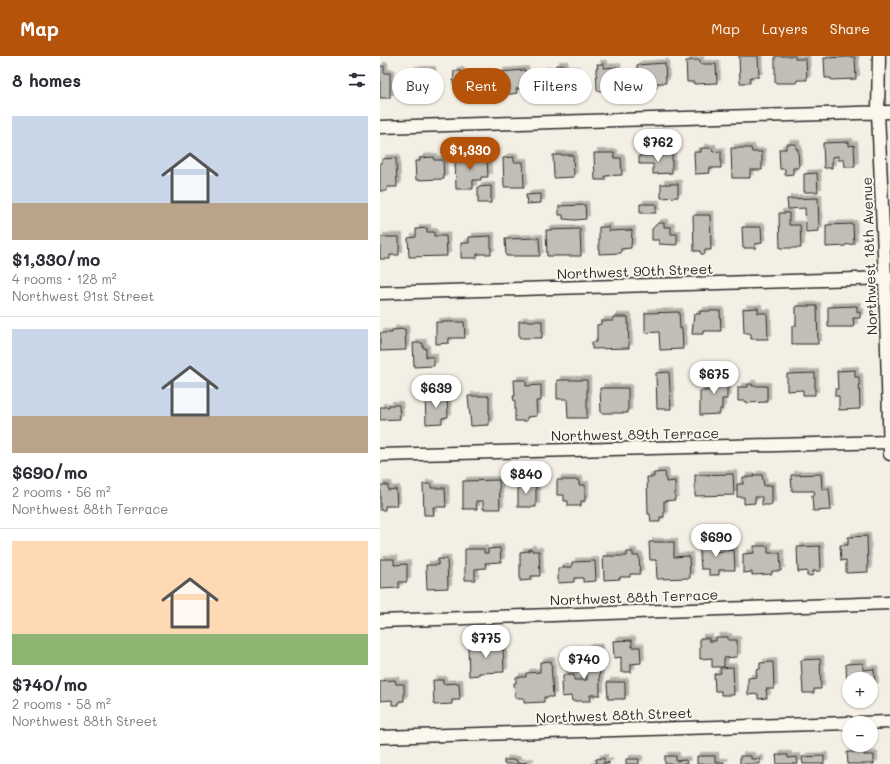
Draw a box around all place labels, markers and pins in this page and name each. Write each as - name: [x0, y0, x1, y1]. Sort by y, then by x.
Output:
- pin: $762: [634, 129, 682, 163]
- pin: $1,330: [437, 137, 503, 171]
- pin: $675: [690, 361, 738, 395]
- pin: $639: [412, 375, 460, 409]
- pin: $840: [502, 461, 550, 495]
- pin: $690: [692, 524, 740, 558]
- pin: $775: [462, 625, 510, 659]
- pin: $740: [560, 646, 608, 680]

